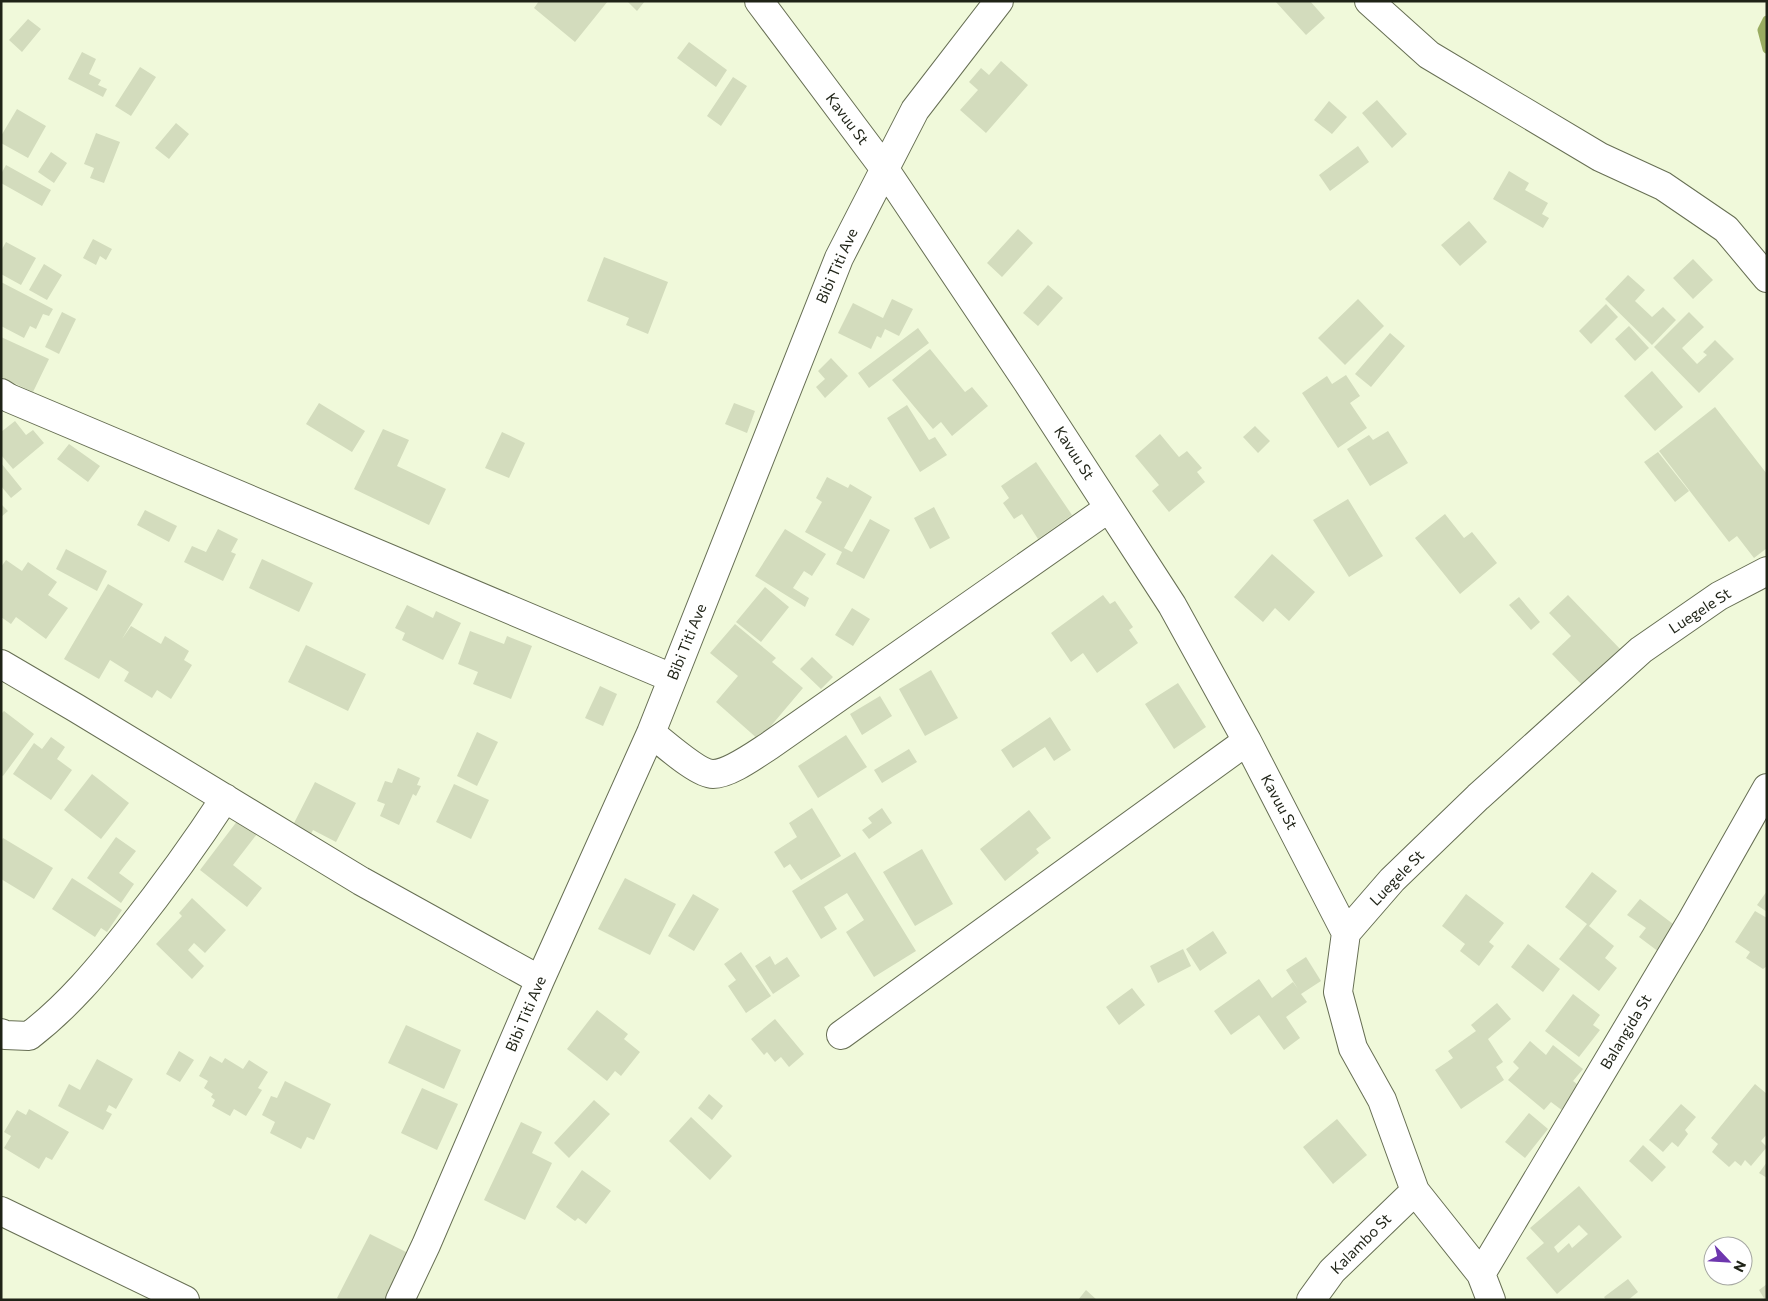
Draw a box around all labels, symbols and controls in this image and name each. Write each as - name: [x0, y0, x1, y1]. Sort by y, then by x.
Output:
- street label: Kavuu St: [823, 89, 873, 148]
- street label: Bibi Titi Ave: [811, 225, 861, 306]
- street label: Kavuu St: [1051, 422, 1099, 482]
- street label: Luegele St: [1665, 584, 1734, 637]
- street label: Bibi Titi Ave: [663, 601, 710, 682]
- street label: Kavuu St: [1258, 771, 1302, 832]
- street label: Luegele St: [1365, 846, 1427, 909]
- street label: Bibi Titi Ave: [501, 973, 549, 1054]
- street label: Balangida St: [1596, 991, 1654, 1072]
- street label: Kalambo St: [1326, 1209, 1394, 1277]
- north arrow: [1703, 1236, 1753, 1286]
- text: N: [1730, 1258, 1750, 1275]

